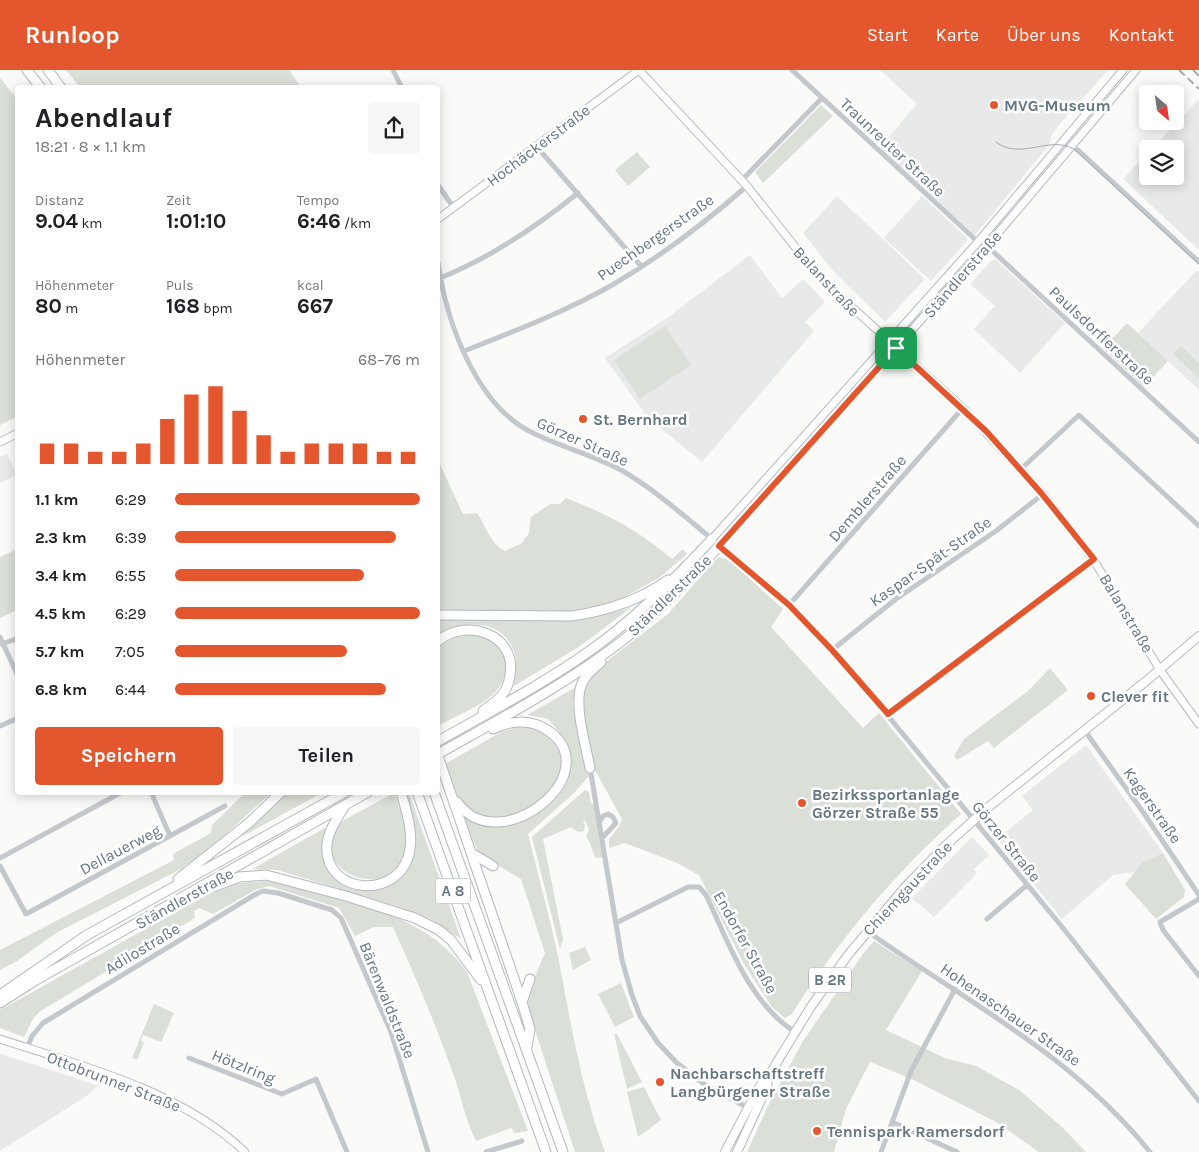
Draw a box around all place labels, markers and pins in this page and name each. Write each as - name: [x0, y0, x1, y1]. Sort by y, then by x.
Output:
- place label: MVG-Museum: [1004, 96, 1111, 115]
- marker: MVG-Museum: [988, 99, 1000, 111]
- pin: [875, 327, 917, 369]
- place label: St. Bernhard: [593, 410, 688, 429]
- marker: St. Bernhard: [577, 413, 589, 425]
- place label: Clever fit: [1101, 687, 1169, 706]
- marker: Clever fit: [1085, 690, 1097, 702]
- place label: Bezirkssportanlage Görzer Straße 55: [812, 785, 959, 822]
- marker: Bezirkssportanlage Görzer Straße 55: [796, 797, 808, 809]
- place label: Nachbarschaftstreff Langbürgener Straße: [670, 1064, 830, 1101]
- marker: Nachbarschaftstreff Langbürgener Straße: [654, 1076, 666, 1088]
- place label: Tennispark Ramersdorf: [827, 1122, 1004, 1141]
- marker: Tennispark Ramersdorf: [811, 1125, 823, 1137]

